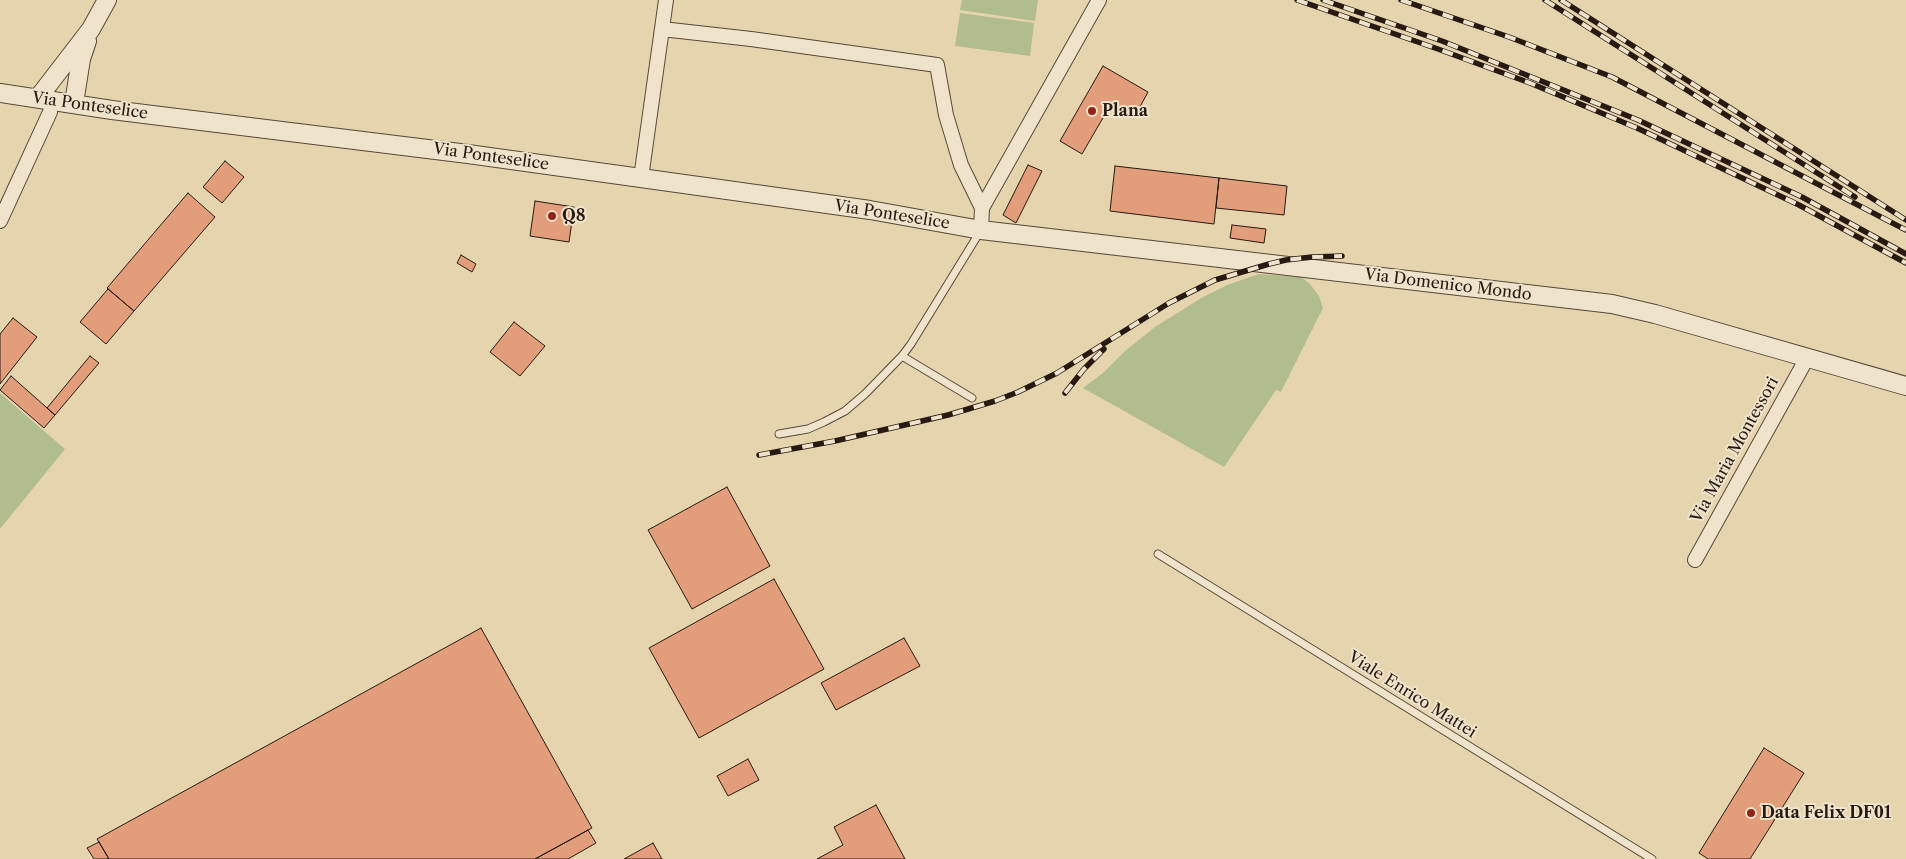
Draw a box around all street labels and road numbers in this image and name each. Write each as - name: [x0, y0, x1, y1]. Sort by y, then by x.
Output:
- street label: Via Ponteselice: [31, 88, 149, 124]
- street label: Via Ponteselice: [432, 139, 550, 175]
- street label: Via Ponteselice: [833, 196, 951, 234]
- street label: Via Domenico Mondo: [1363, 265, 1533, 305]
- street label: Via Maria Montessori: [1687, 374, 1783, 526]
- street label: Viale Enrico Mattei: [1344, 648, 1480, 742]

